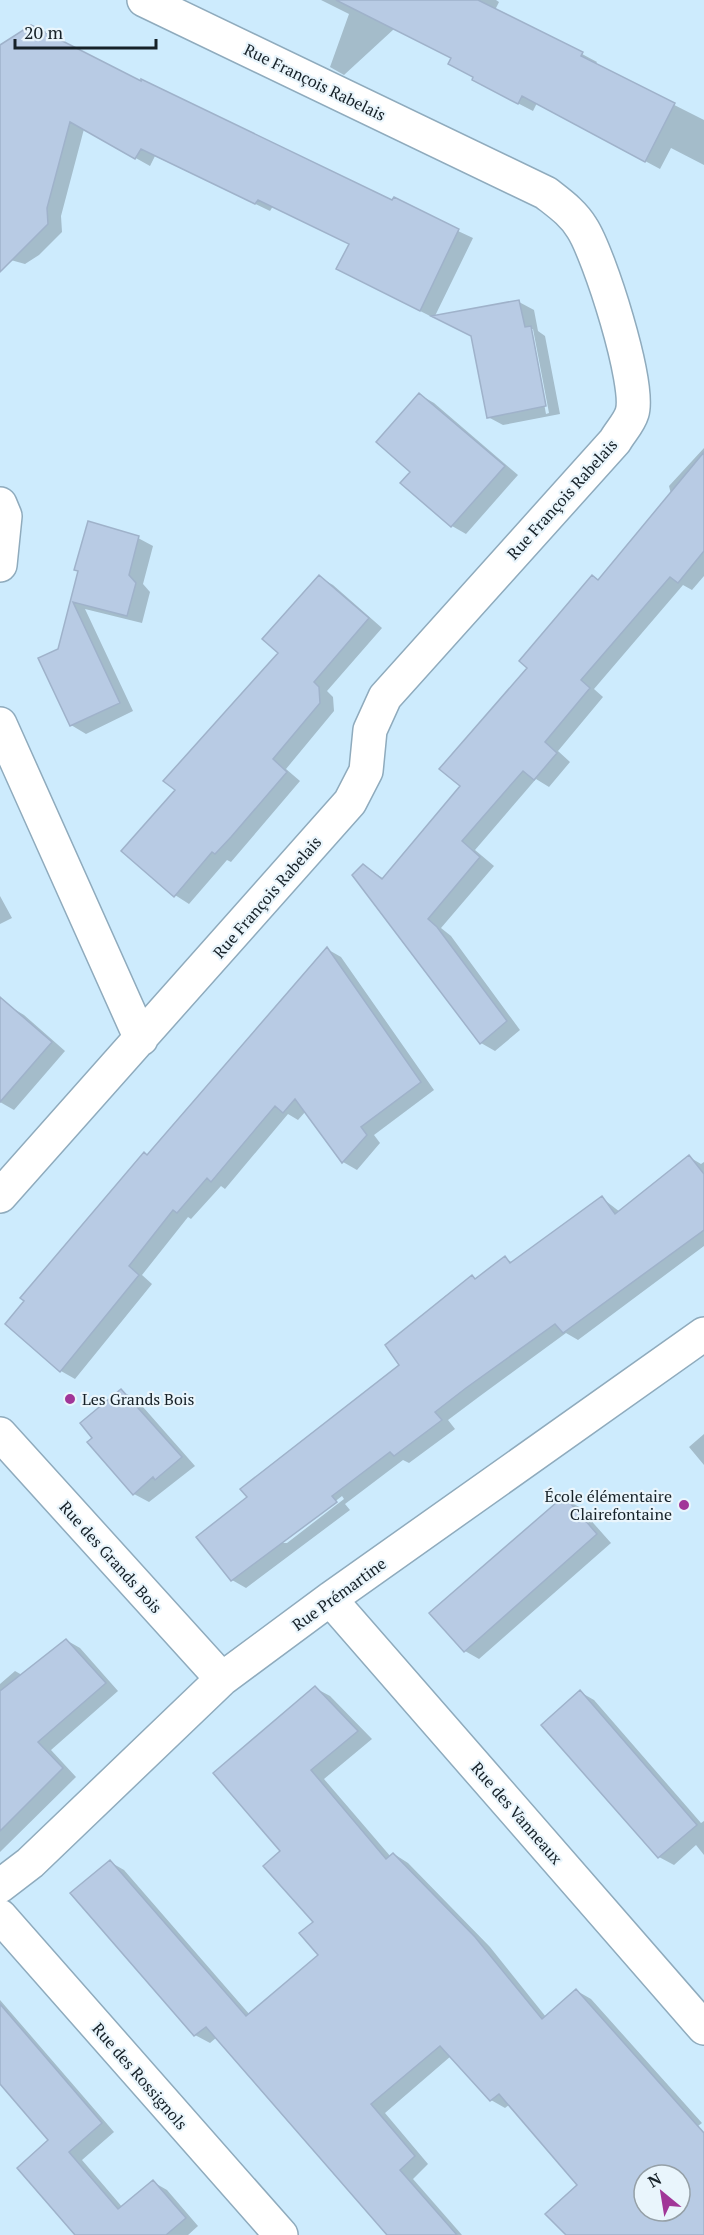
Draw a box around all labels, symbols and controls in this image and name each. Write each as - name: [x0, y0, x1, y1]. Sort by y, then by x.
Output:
- scale bar: [15, 12, 156, 50]
- text: 20 m: [24, 20, 64, 44]
- street label: Rue François Rabelais: [240, 38, 390, 126]
- street label: Rue François Rabelais: [502, 434, 622, 564]
- street label: Rue François Rabelais: [208, 831, 326, 963]
- place label: Les Grands Bois: [82, 1388, 195, 1410]
- marker: Les Grands Bois: [63, 1392, 77, 1406]
- place label: École élémentaire Clairefontaine: [545, 1485, 672, 1525]
- street label: Rue des Grands Bois: [55, 1496, 167, 1618]
- marker: École élémentaire Clairefontaine: [677, 1498, 691, 1512]
- street label: Rue Prémartine: [287, 1552, 391, 1636]
- street label: Rue des Vanneaux: [466, 1757, 568, 1869]
- street label: Rue des Rossignols: [87, 2018, 193, 2134]
- north arrow: [632, 2163, 692, 2223]
- text: N: [644, 2167, 665, 2193]

